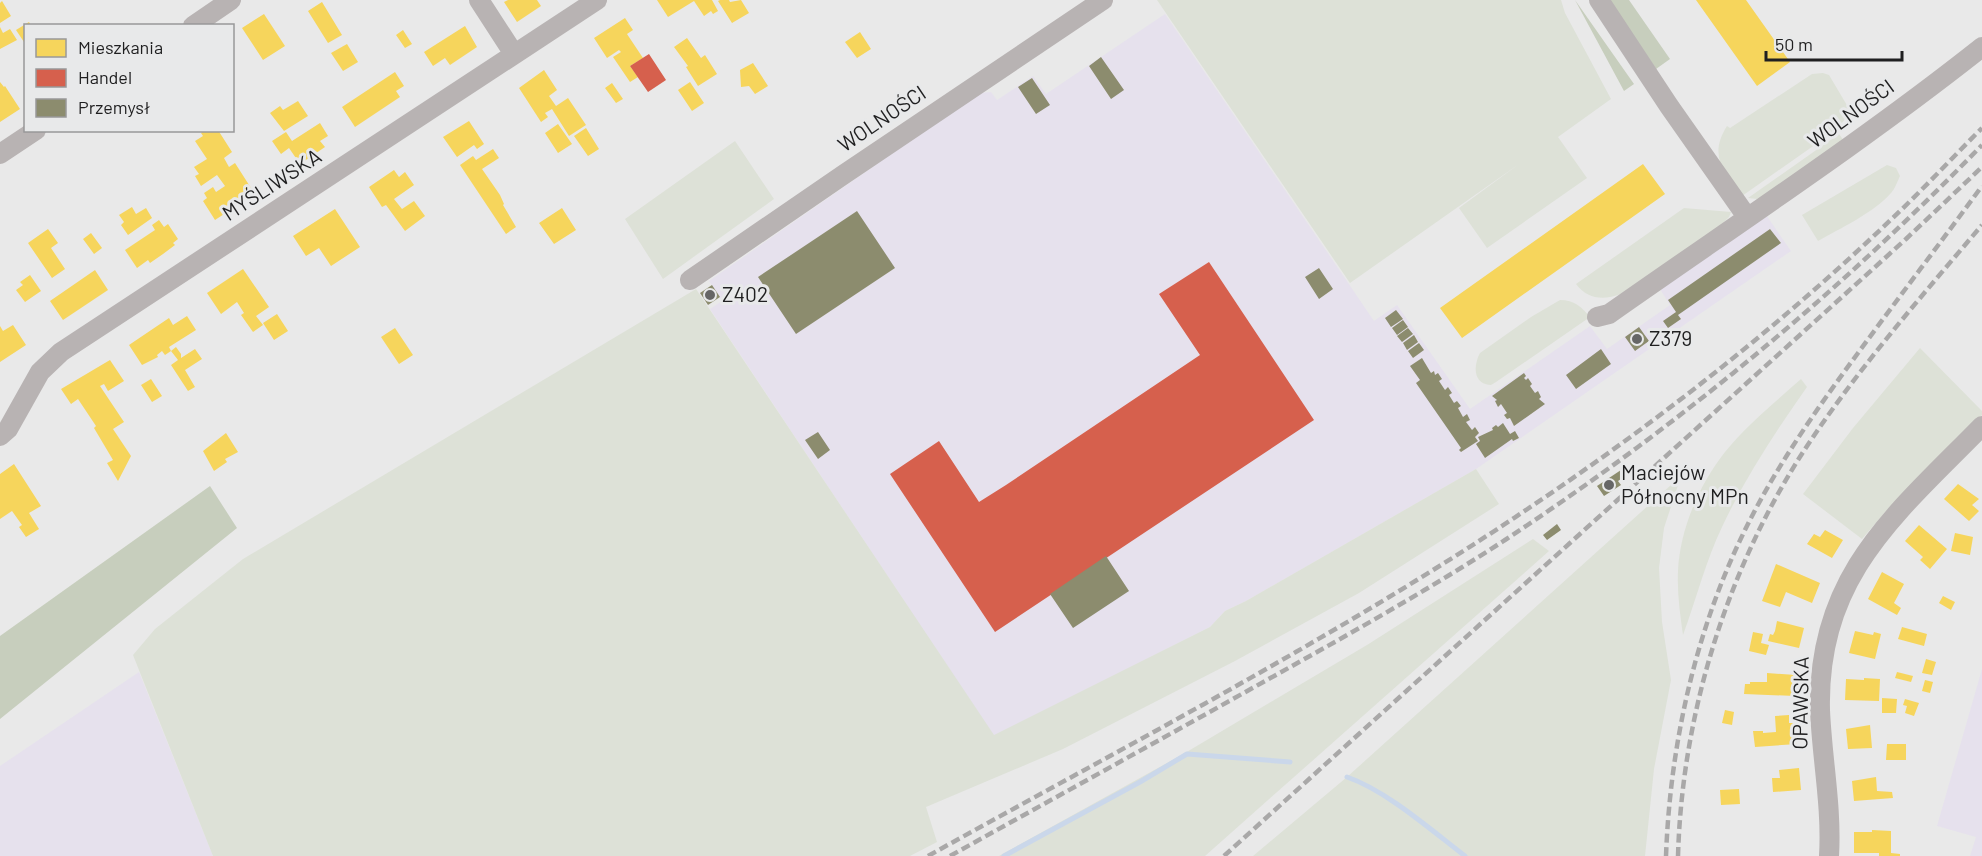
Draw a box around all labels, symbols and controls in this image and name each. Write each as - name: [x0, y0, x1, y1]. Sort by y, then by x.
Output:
- legend: [24, 24, 234, 132]
- scale bar: [1766, 24, 1902, 62]
- text: 50 m: [1775, 33, 1813, 55]
- text: Mieszkania: [78, 36, 163, 58]
- text: Handel: [78, 66, 132, 88]
- street label: WOLNOŚCI: [1802, 73, 1898, 152]
- street label: WOLNOŚCI: [832, 79, 930, 156]
- text: Przemysł: [78, 96, 150, 118]
- street label: MYŚLIWSKA: [217, 142, 326, 225]
- place label: Z402: [722, 281, 768, 306]
- marker: Z402: [703, 288, 717, 302]
- place label: Z379: [1649, 325, 1692, 350]
- marker: Z379: [1630, 332, 1644, 346]
- place label: Maciejów Północny MPn: [1621, 459, 1749, 508]
- marker: Maciejów Północny MPn: [1602, 478, 1616, 492]
- street label: OPAWSKA: [1786, 656, 1813, 750]

